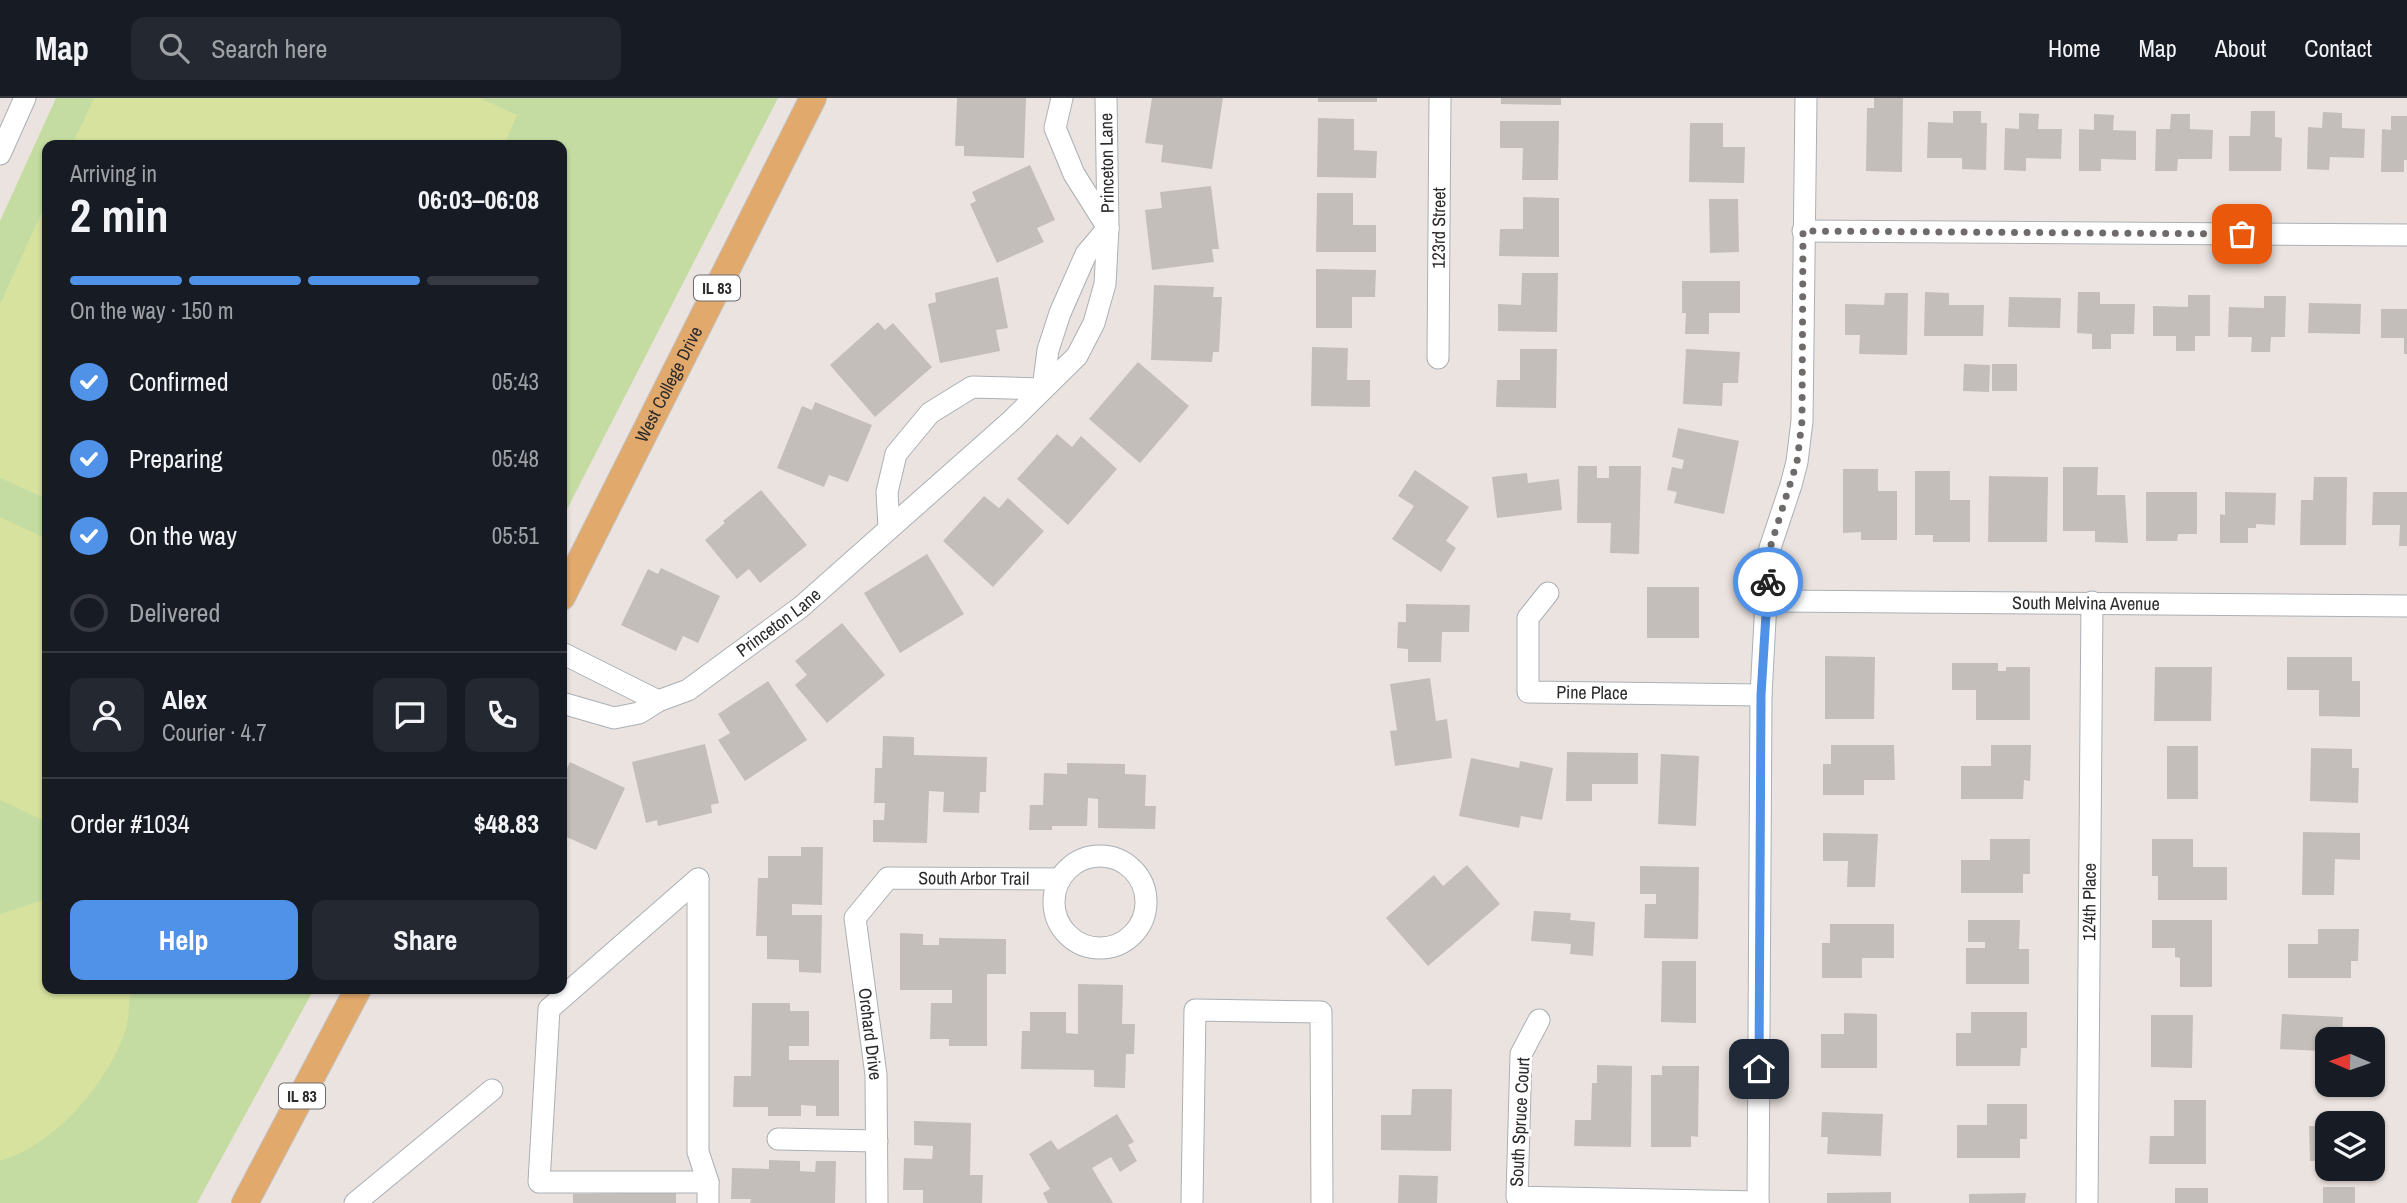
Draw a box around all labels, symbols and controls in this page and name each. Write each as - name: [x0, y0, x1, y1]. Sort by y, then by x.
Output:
- search box: [131, 17, 621, 80]
- text: Map: [35, 26, 89, 70]
- icon: search: [155, 29, 193, 67]
- text: Search here: [211, 31, 327, 66]
- text: Home: [2048, 32, 2100, 64]
- text: Map: [2138, 32, 2177, 64]
- text: About: [2215, 32, 2266, 64]
- text: Contact: [2304, 32, 2372, 64]
- street label: Princeton Lane: [1093, 113, 1120, 213]
- text: Arriving in: [70, 158, 157, 189]
- text: 06:03–06:08: [418, 182, 539, 217]
- text: 2 min: [70, 184, 169, 246]
- street label: 123rd Street: [1426, 187, 1451, 269]
- pin: [2212, 204, 2272, 264]
- icon: bag: [2223, 215, 2261, 253]
- road number: IL 83: [694, 276, 740, 300]
- text: On the way · 150 m: [70, 295, 234, 326]
- street label: West College Drive: [629, 322, 708, 447]
- icon: check: [70, 363, 108, 401]
- text: Confirmed: [129, 364, 229, 399]
- text: 05:43: [492, 366, 539, 397]
- icon: check: [70, 440, 108, 478]
- text: Preparing: [129, 441, 223, 476]
- text: 05:48: [492, 443, 539, 474]
- icon: check: [70, 517, 108, 555]
- text: On the way: [129, 518, 237, 553]
- text: 05:51: [492, 520, 539, 551]
- courier: [1733, 547, 1803, 617]
- icon: bike: [1749, 563, 1787, 601]
- street label: Princeton Lane: [731, 582, 826, 662]
- street label: South Melvina Avenue: [2012, 590, 2160, 616]
- text: Delivered: [129, 595, 220, 630]
- button: person: [70, 678, 144, 752]
- button: chat: [373, 678, 447, 752]
- button: phone: [465, 678, 539, 752]
- street label: Pine Place: [1556, 679, 1628, 705]
- text: Alex: [162, 682, 207, 717]
- text: Courier · 4.7: [162, 717, 267, 748]
- text: Order #1034: [70, 806, 190, 841]
- text: $48.83: [474, 806, 539, 841]
- street label: 124th Place: [2076, 863, 2102, 941]
- street label: South Arbor Trail: [918, 865, 1029, 891]
- button: Help: [70, 900, 298, 980]
- button: Share: [312, 900, 539, 980]
- street label: Orchard Drive: [852, 986, 889, 1081]
- north arrow: [2315, 1027, 2385, 1097]
- map controls: [2315, 1027, 2385, 1181]
- pin: [1729, 1039, 1789, 1099]
- icon: home: [1740, 1050, 1778, 1088]
- street label: South Spruce Court: [1504, 1057, 1535, 1187]
- road number: IL 83: [279, 1084, 325, 1108]
- button: layers: [2315, 1111, 2385, 1181]

